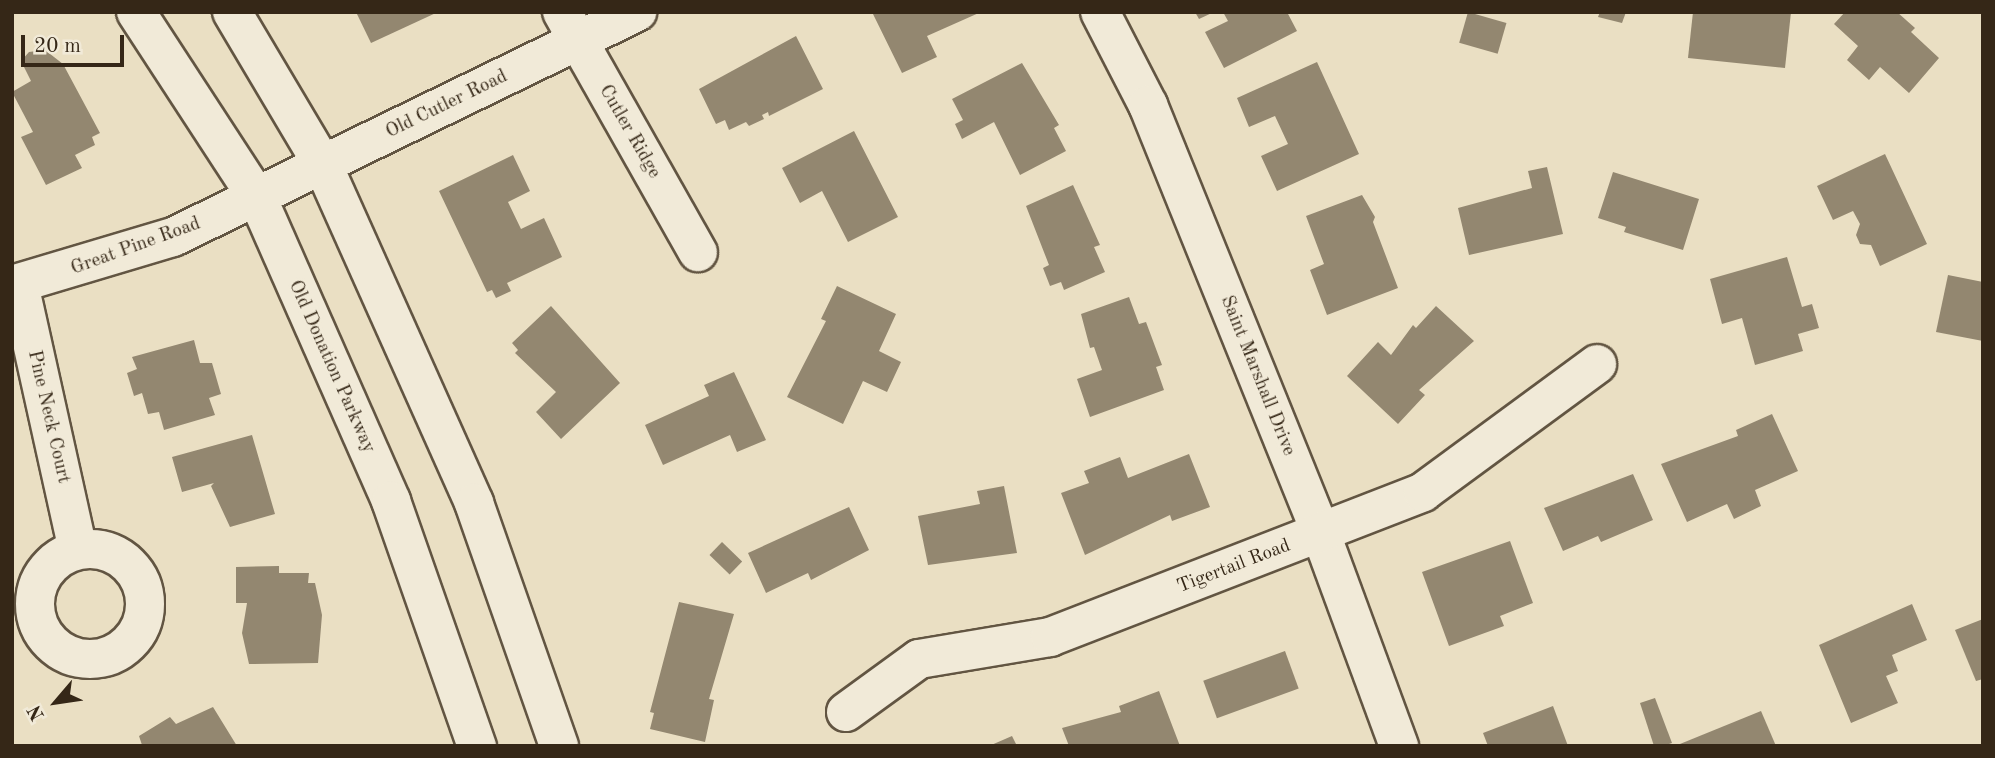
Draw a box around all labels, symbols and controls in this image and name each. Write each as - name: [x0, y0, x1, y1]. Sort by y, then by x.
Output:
- scale bar: [24, 21, 128, 65]
- text: 20 m: [34, 36, 81, 57]
- street label: Old Cutler Road: [382, 66, 512, 144]
- street label: Cutler Ridge: [593, 81, 665, 183]
- street label: Great Pine Road: [68, 213, 204, 281]
- street label: Old Donation Parkway: [283, 277, 379, 457]
- street label: Saint Marshall Drive: [1214, 293, 1300, 459]
- street label: Pine Neck Court: [22, 348, 74, 486]
- street label: Tigertail Road: [1174, 535, 1294, 599]
- north arrow: [21, 667, 91, 737]
- text: N: [25, 701, 49, 723]

